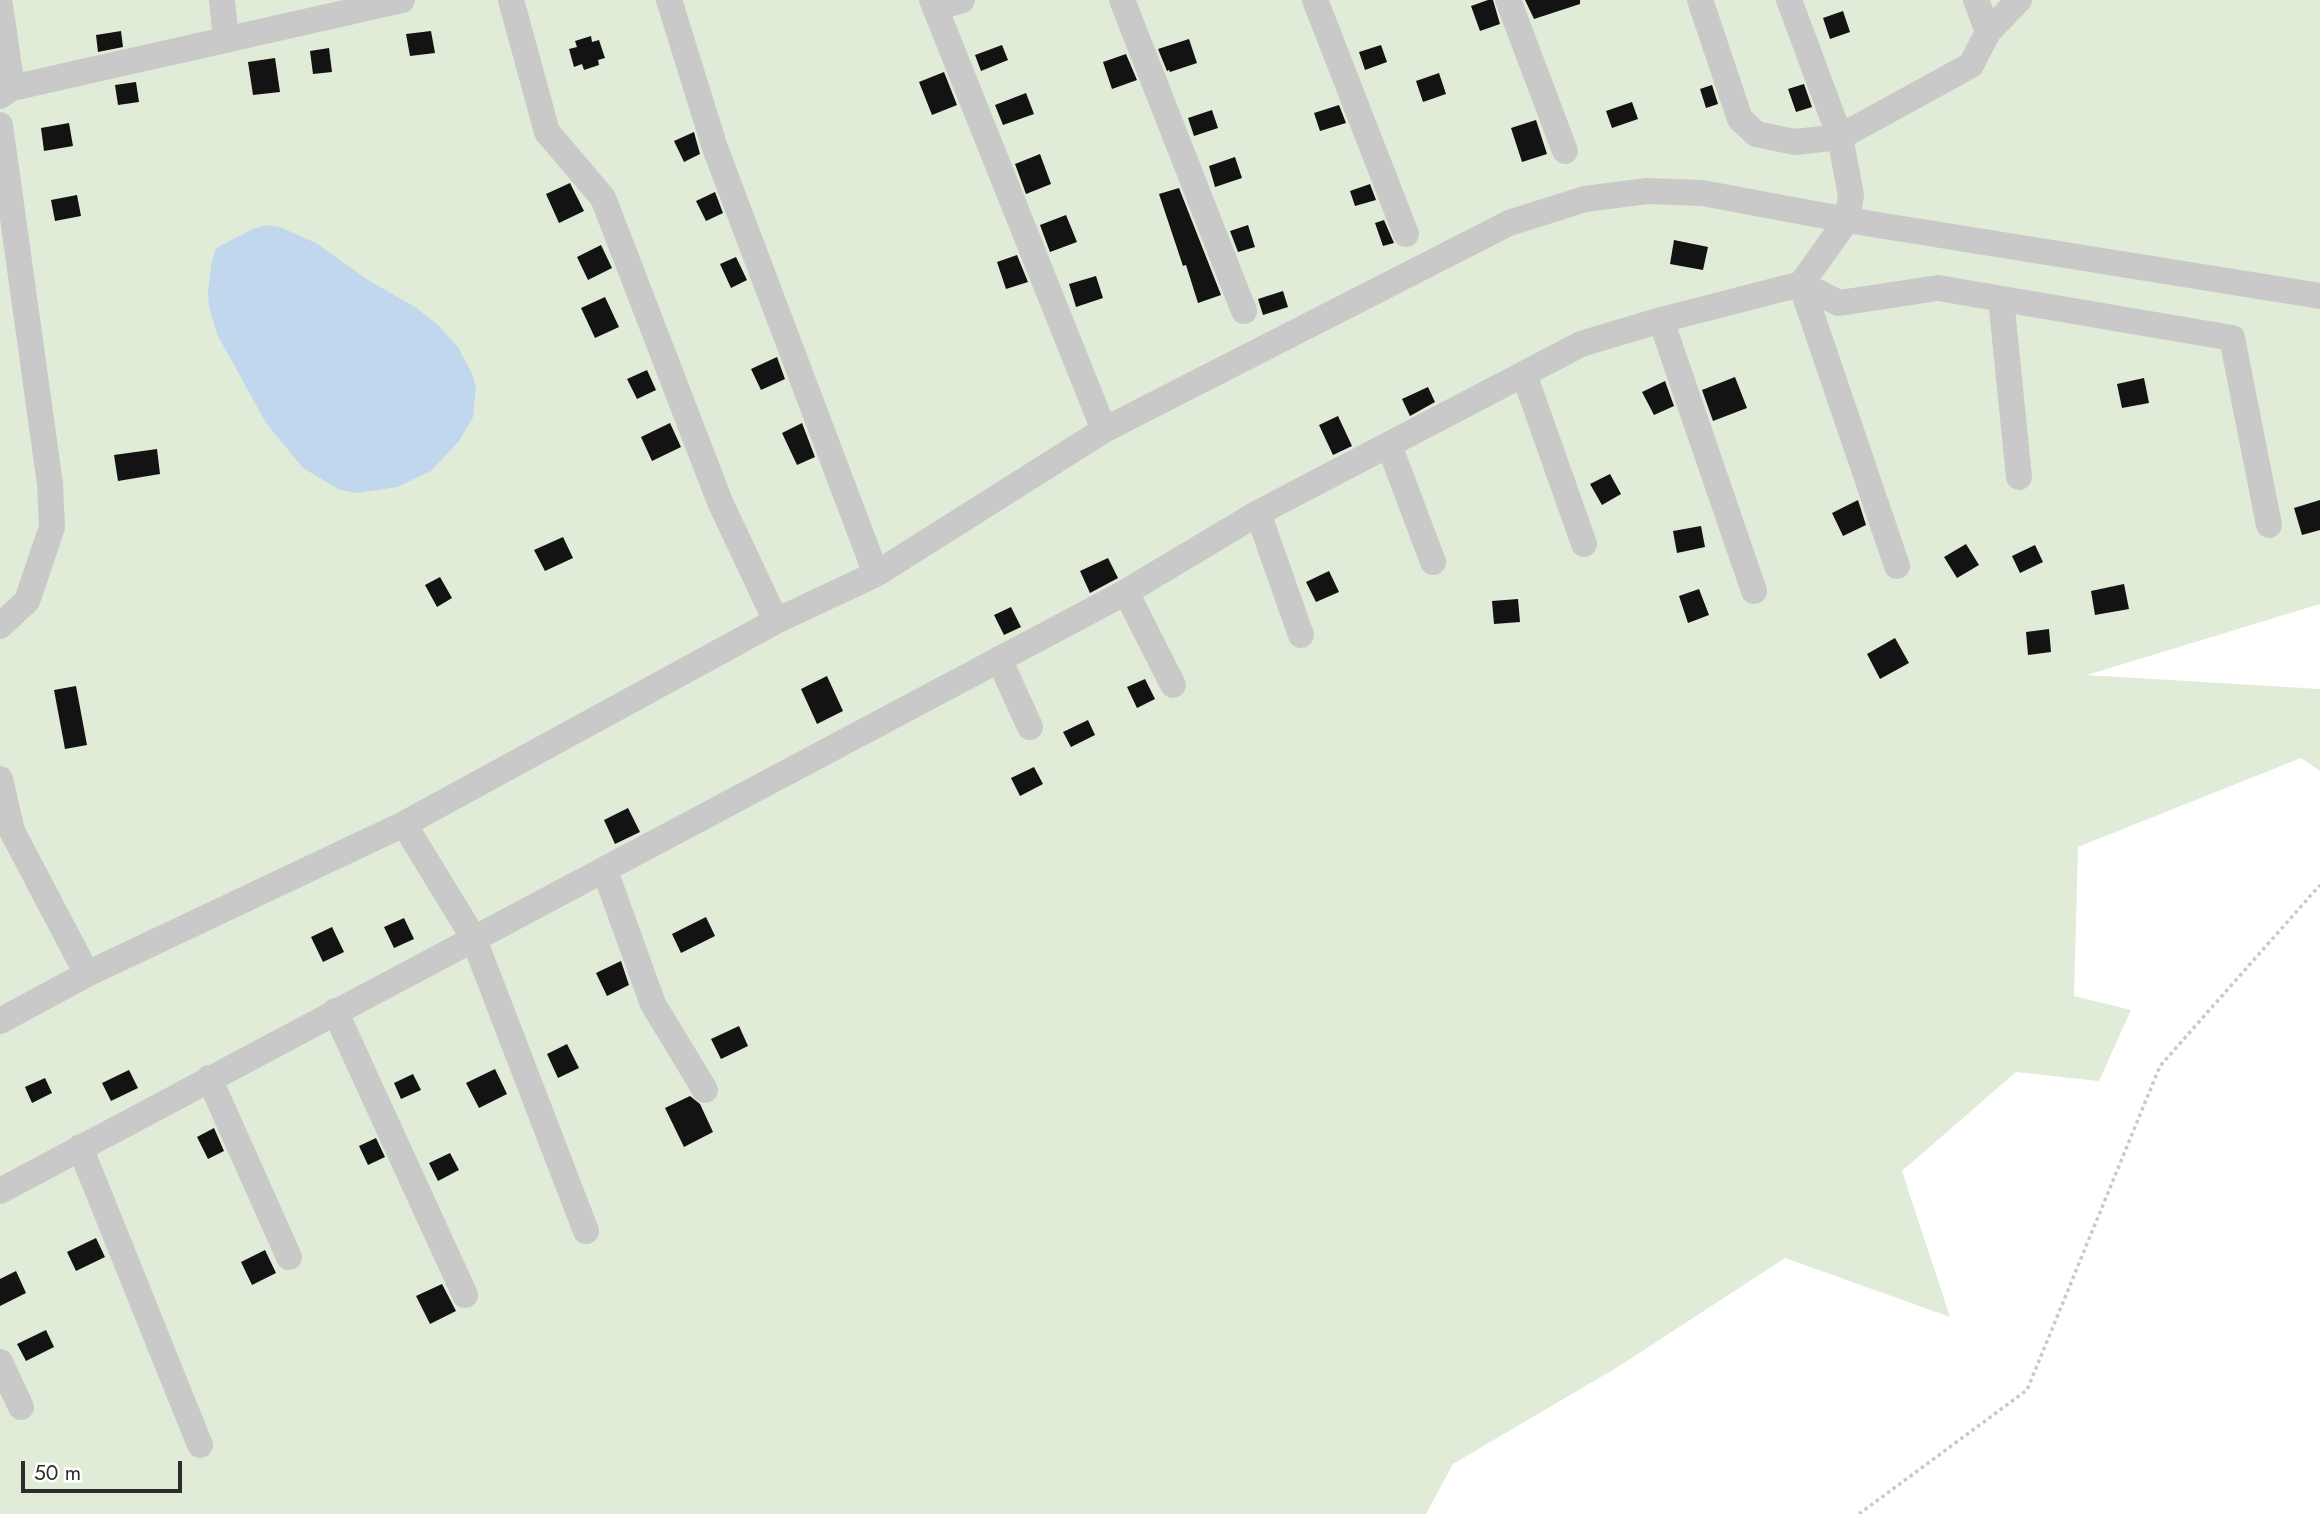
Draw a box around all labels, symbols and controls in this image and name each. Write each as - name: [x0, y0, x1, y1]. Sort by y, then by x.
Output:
- scale bar: [24, 1448, 186, 1492]
- text: 50 m: [34, 1458, 81, 1488]

